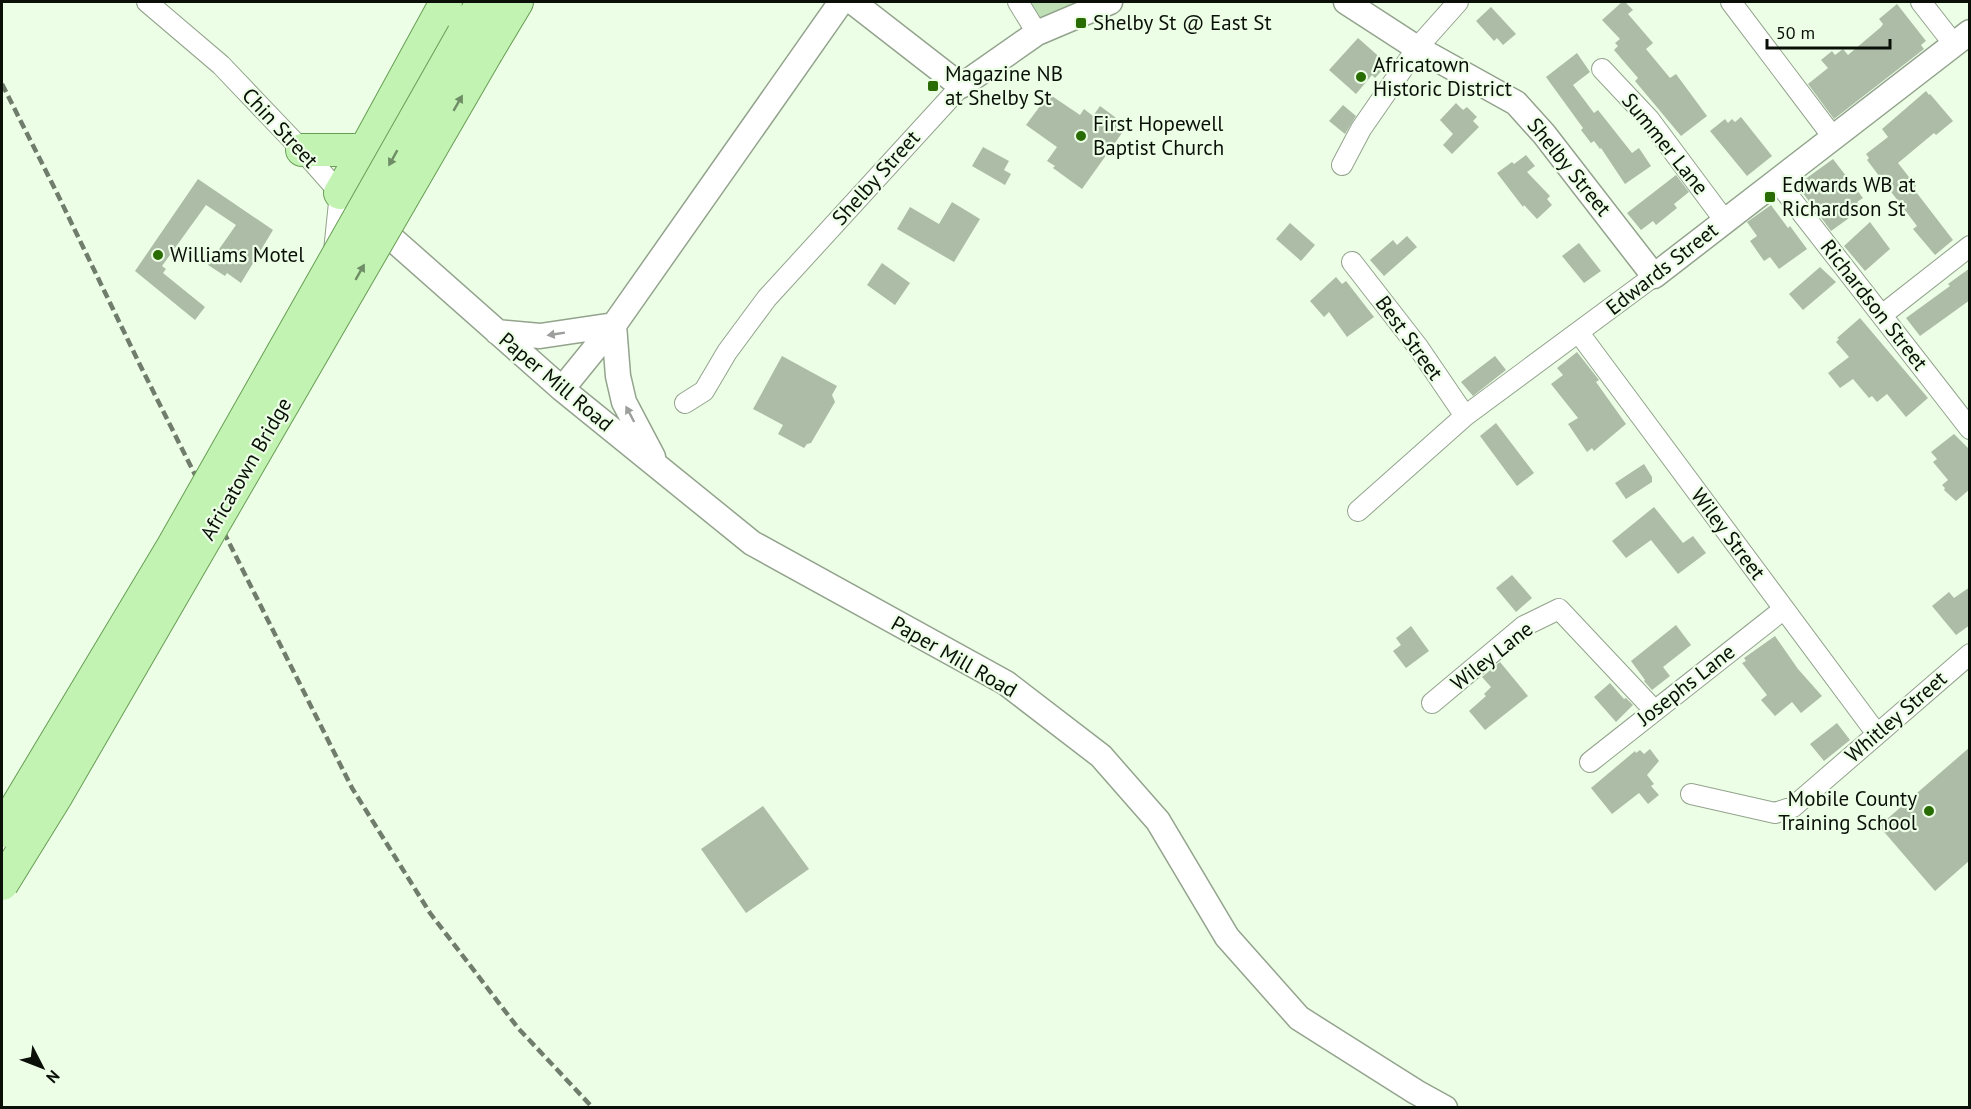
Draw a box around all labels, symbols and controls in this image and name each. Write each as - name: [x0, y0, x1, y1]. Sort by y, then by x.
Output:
- place label: Shelby St @ East St: [1093, 9, 1272, 36]
- scale bar: [1767, 12, 1890, 50]
- marker: Shelby St @ East St: [1074, 16, 1088, 30]
- text: 50 m: [1776, 21, 1815, 44]
- place label: Africatown Historic District: [1373, 51, 1512, 102]
- place label: Magazine NB at Shelby St: [945, 60, 1063, 111]
- marker: Africatown Historic District: [1354, 70, 1368, 84]
- marker: Magazine NB at Shelby St: [926, 79, 940, 93]
- street label: Chin Street: [236, 82, 324, 173]
- street label: Summer Lane: [1616, 87, 1715, 200]
- one-way arrow: [453, 94, 463, 111]
- place label: First Hopewell Baptist Church: [1093, 110, 1224, 161]
- street label: Shelby Street: [1522, 112, 1617, 221]
- street label: Shelby Street: [826, 124, 925, 231]
- marker: First Hopewell Baptist Church: [1074, 129, 1088, 143]
- one-way arrow: [388, 150, 398, 167]
- place label: Edwards WB at Richardson St: [1782, 171, 1916, 222]
- marker: Edwards WB at Richardson St: [1763, 190, 1777, 204]
- street label: Edwards Street: [1600, 216, 1723, 321]
- street label: Richardson Street: [1815, 234, 1934, 376]
- place label: Williams Motel: [170, 241, 304, 268]
- marker: Williams Motel: [151, 248, 165, 262]
- one-way arrow: [355, 263, 365, 280]
- street label: Best Street: [1370, 290, 1449, 385]
- street label: Paper Mill Road: [494, 326, 619, 437]
- one-way arrow: [547, 330, 566, 339]
- street label: Africatown Bridge: [194, 393, 297, 545]
- one-way arrow: [626, 406, 635, 423]
- street label: Wiley Street: [1685, 483, 1772, 585]
- street label: Paper Mill Road: [887, 610, 1022, 703]
- street label: Wiley Lane: [1445, 615, 1538, 696]
- street label: Josephs Lane: [1630, 638, 1740, 732]
- street label: Whitley Street: [1839, 665, 1952, 768]
- place label: Mobile County Training School: [1778, 785, 1917, 836]
- marker: Mobile County Training School: [1922, 804, 1936, 818]
- north arrow: [12, 1037, 72, 1097]
- text: N: [42, 1066, 64, 1088]

